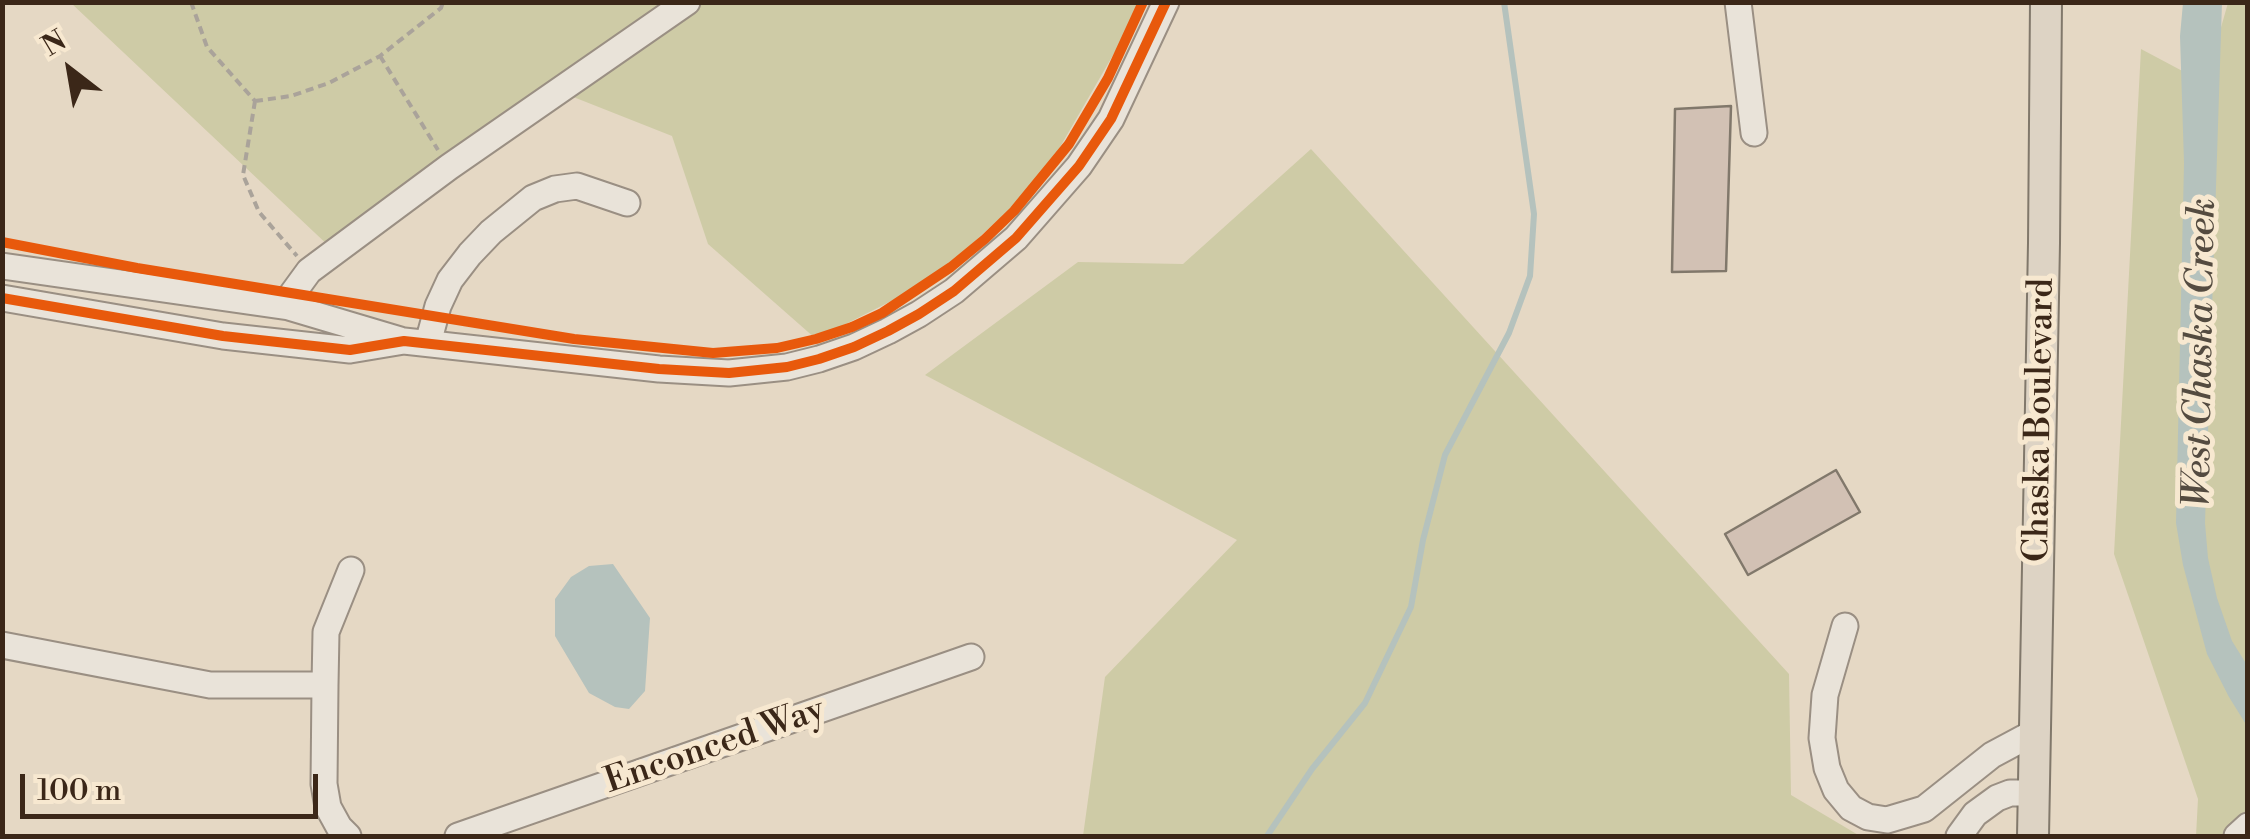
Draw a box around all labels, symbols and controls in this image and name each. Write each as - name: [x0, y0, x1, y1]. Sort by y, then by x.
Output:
- north arrow: [20, 20, 120, 120]
- text: N: [36, 23, 73, 65]
- water label: West Chaska Creek: [2176, 198, 2228, 508]
- street label: Chaska Boulevard: [2018, 278, 2064, 562]
- street label: Enconced Way: [600, 690, 830, 804]
- scale bar: [25, 754, 322, 816]
- text: 100 m: [37, 772, 121, 810]

